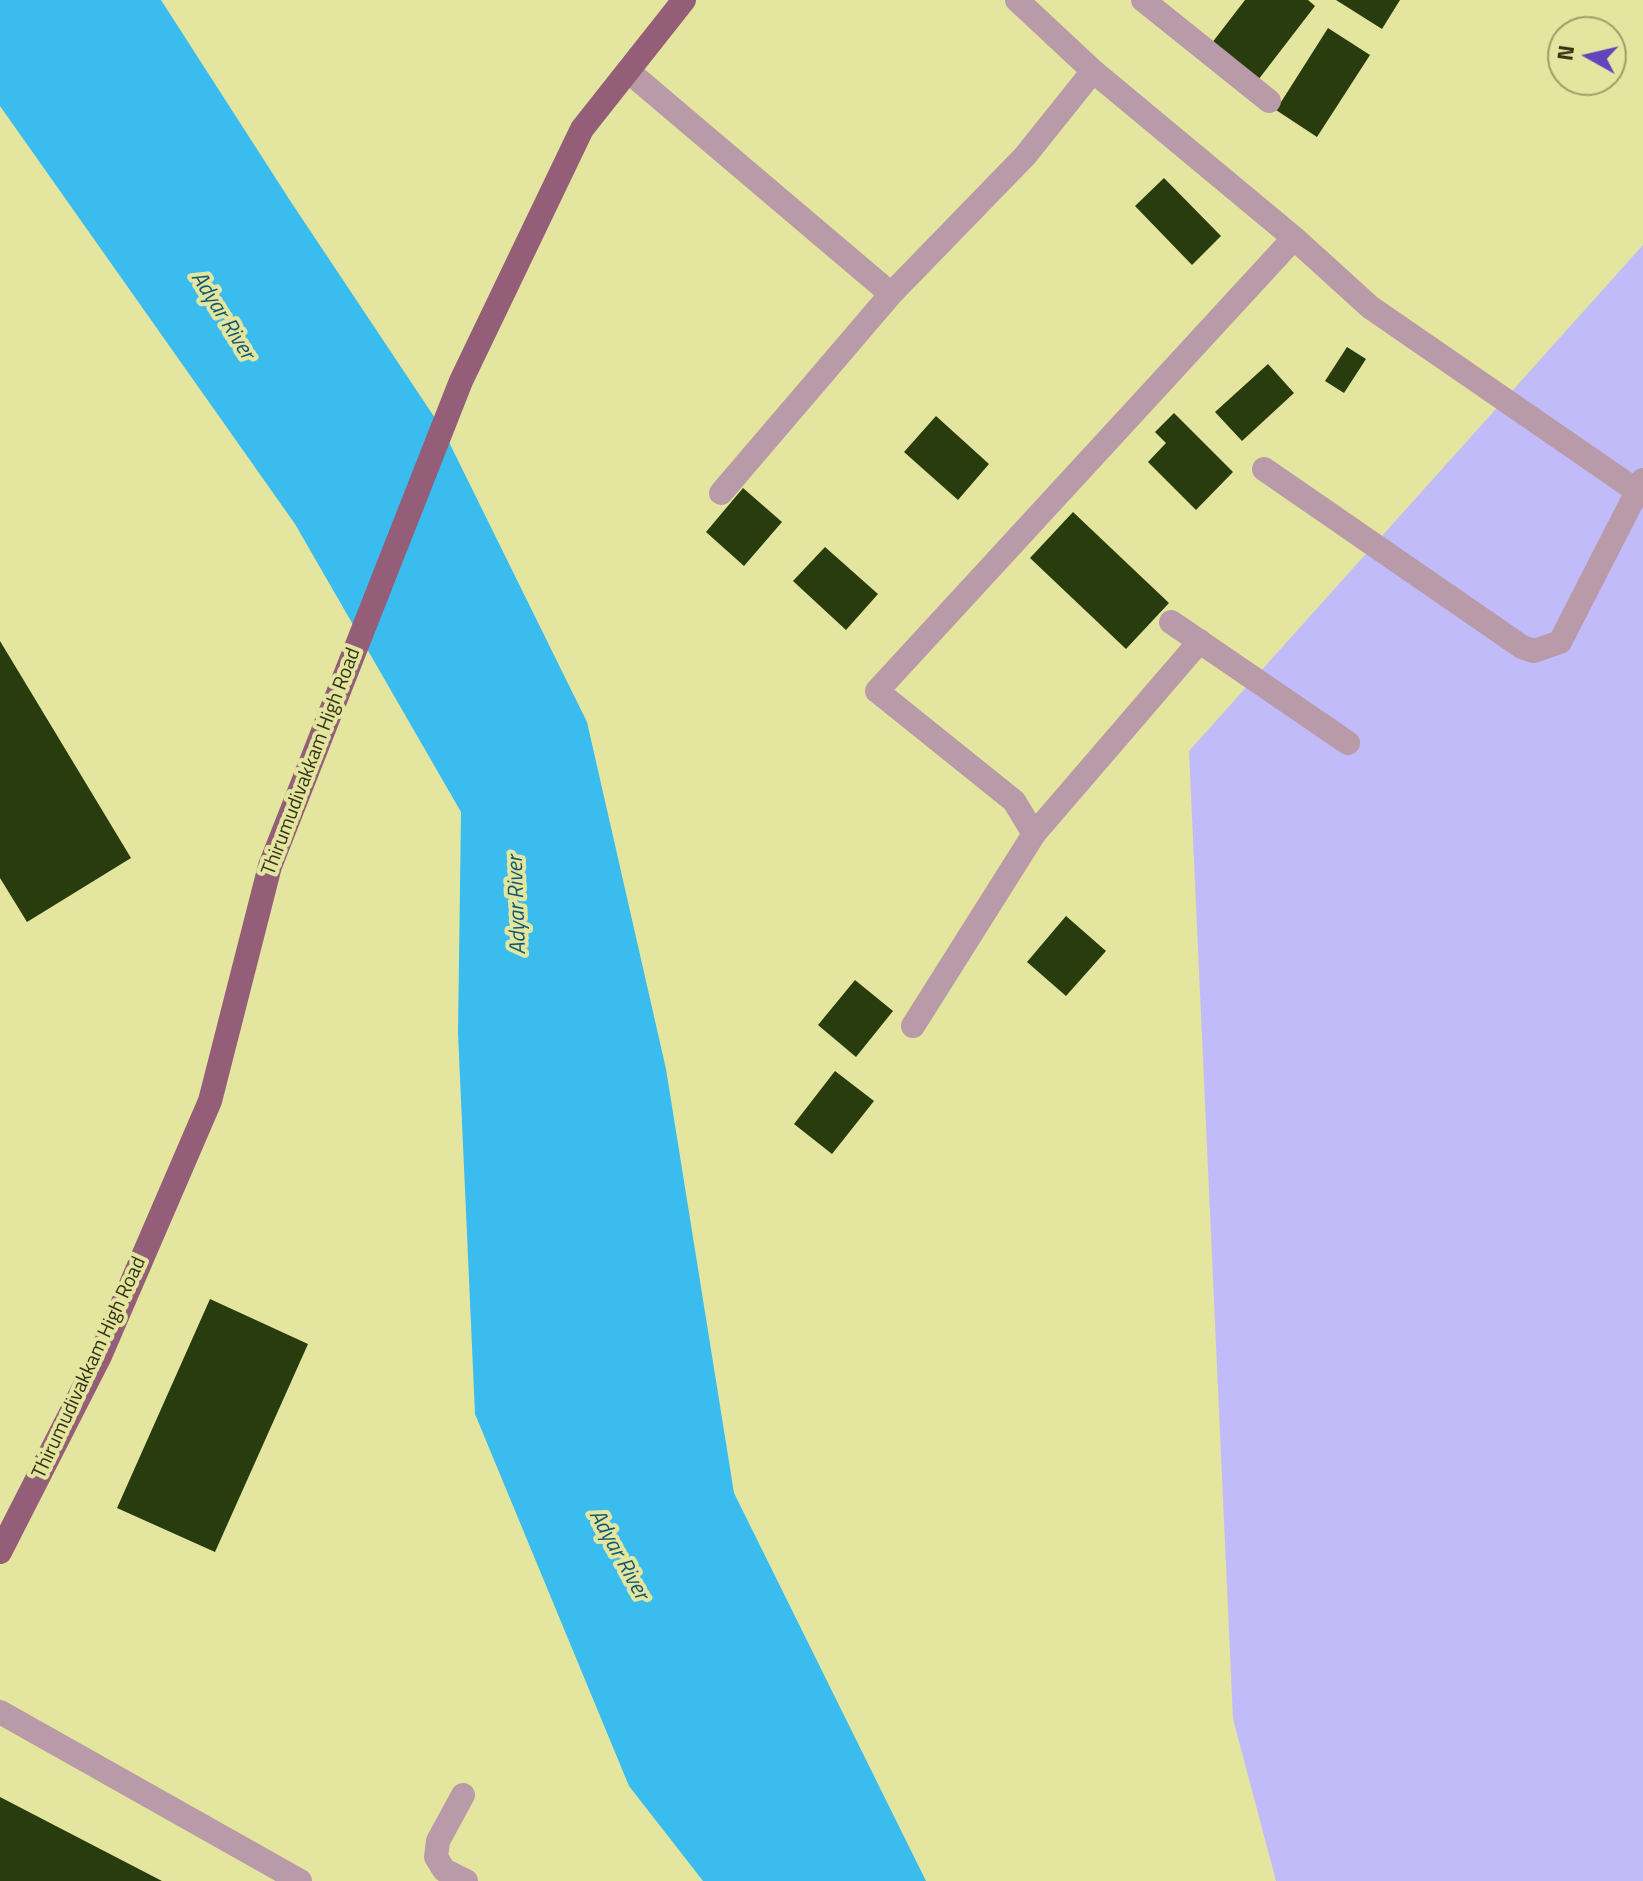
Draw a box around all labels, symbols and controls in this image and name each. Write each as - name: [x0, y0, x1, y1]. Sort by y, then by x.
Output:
- north arrow: [1547, 16, 1627, 96]
- text: N: [1547, 43, 1583, 63]
- water label: Adyar River: [184, 267, 260, 365]
- street label: Thirumudivakkam High Road: [257, 645, 367, 879]
- water label: Adyar River: [503, 855, 533, 955]
- street label: Thirumudivakkam High Road: [28, 1253, 152, 1483]
- water label: Adyar River: [582, 1505, 654, 1605]

